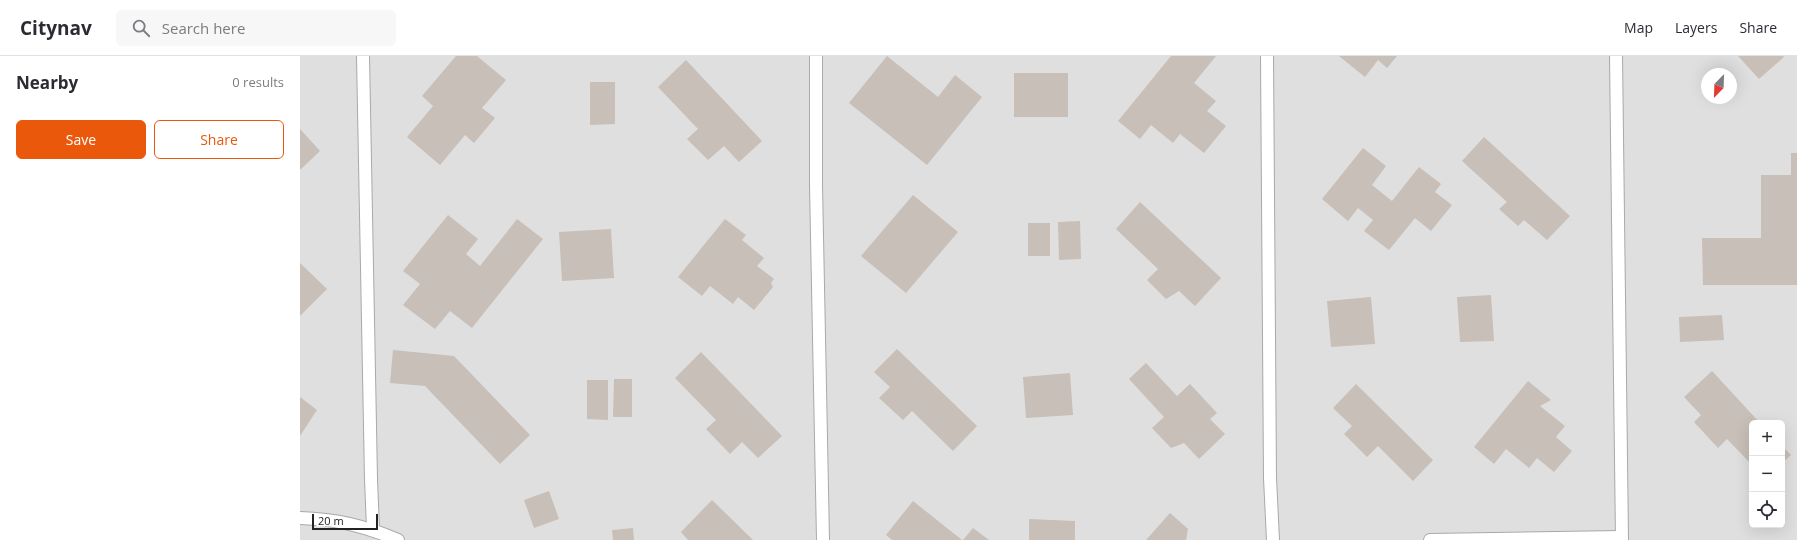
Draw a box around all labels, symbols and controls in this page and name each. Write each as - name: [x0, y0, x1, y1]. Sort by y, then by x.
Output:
- search box: [116, 10, 396, 46]
- text: Citynav: [20, 15, 92, 41]
- icon: search: [130, 17, 152, 39]
- text: Search here: [162, 18, 245, 38]
- text: Map: [1624, 18, 1653, 37]
- text: Layers: [1675, 18, 1717, 37]
- text: Share: [1739, 18, 1777, 37]
- north arrow: [1701, 68, 1737, 104]
- text: Nearby: [16, 71, 78, 94]
- text: 0 results: [232, 73, 284, 91]
- button: Save: [16, 120, 146, 159]
- button: Share: [154, 120, 284, 159]
- map controls: [1749, 420, 1785, 528]
- button: +: [1749, 420, 1785, 456]
- button: −: [1749, 456, 1785, 492]
- button: locate: [1749, 492, 1785, 528]
- scale bar: [312, 512, 378, 531]
- text: 20 m: [318, 513, 344, 528]

